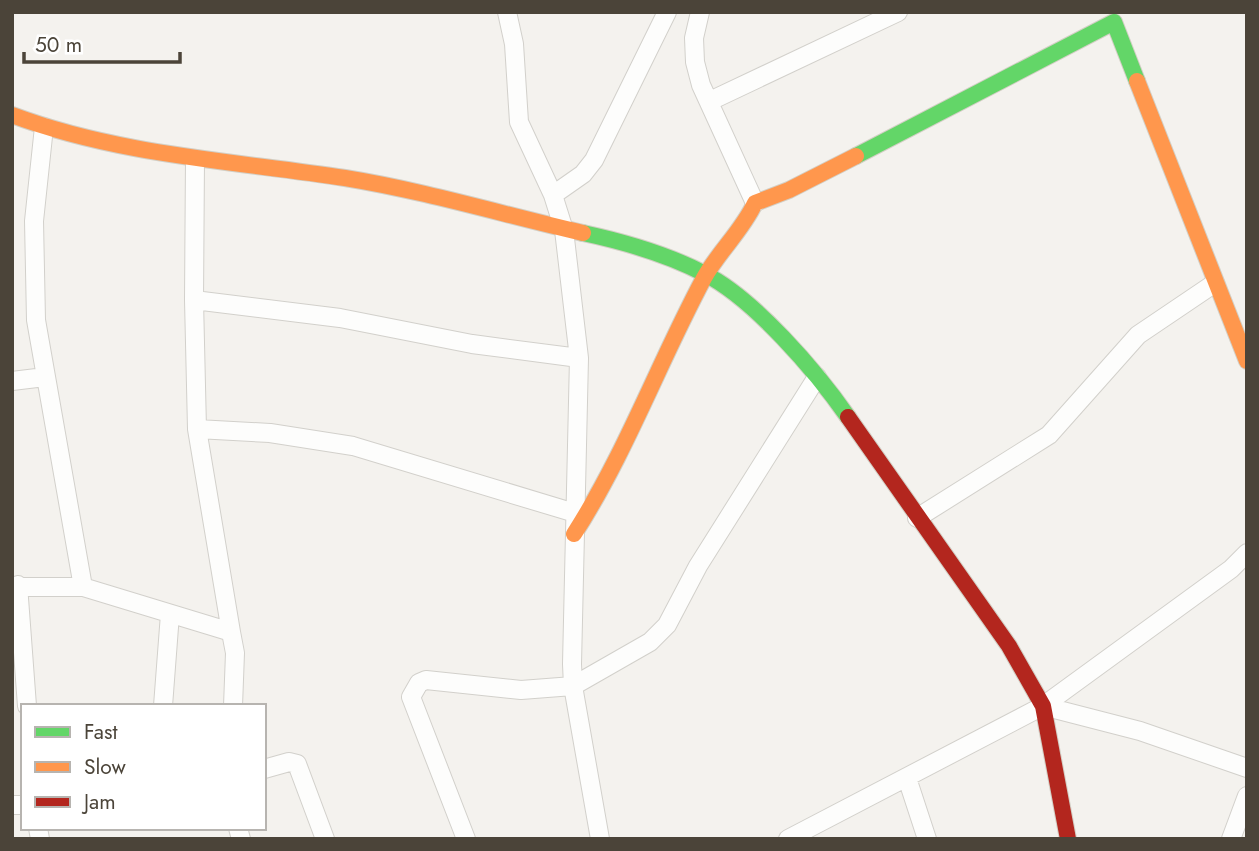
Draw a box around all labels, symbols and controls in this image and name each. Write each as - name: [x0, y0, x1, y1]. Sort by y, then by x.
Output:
- scale bar: [24, 21, 180, 65]
- text: 50 m: [35, 30, 82, 60]
- legend: [21, 704, 266, 830]
- text: Fast: [84, 717, 117, 747]
- text: Slow: [84, 752, 126, 782]
- text: Jam: [81, 787, 116, 817]

